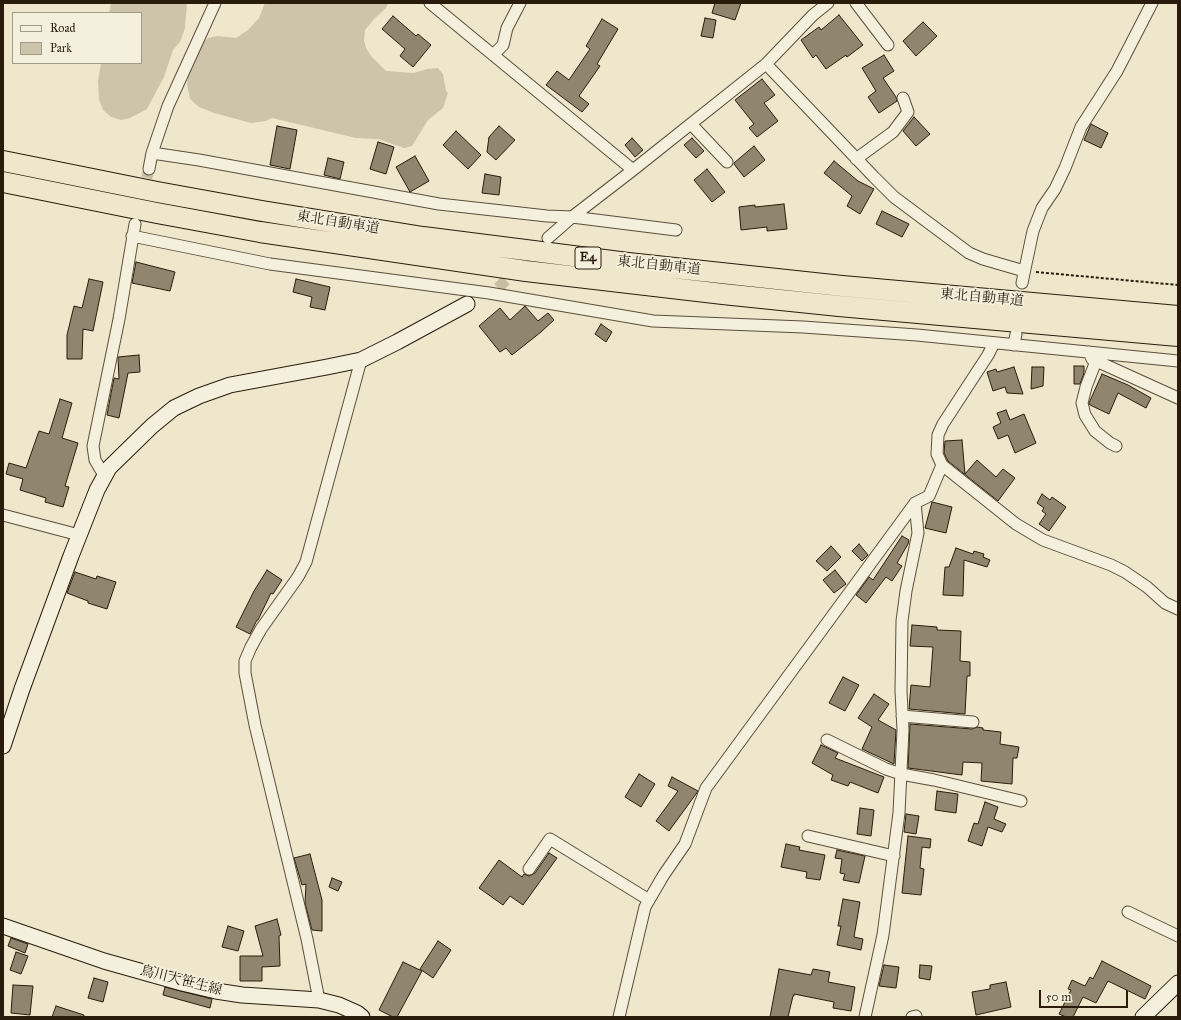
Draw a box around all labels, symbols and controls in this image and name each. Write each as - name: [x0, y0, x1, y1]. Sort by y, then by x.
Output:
- legend: [12, 12, 142, 64]
- text: Road: [50, 21, 76, 35]
- text: Park: [50, 41, 72, 55]
- street label: 東北自動車道: [295, 208, 381, 238]
- road number: E4: [575, 247, 601, 269]
- street label: 東北自動車道: [616, 253, 702, 279]
- street label: 東北自動車道: [939, 286, 1025, 310]
- street label: 鳥川大笹生線: [138, 963, 224, 999]
- scale bar: [1041, 982, 1130, 1008]
- text: 50 m: [1046, 990, 1071, 1004]

